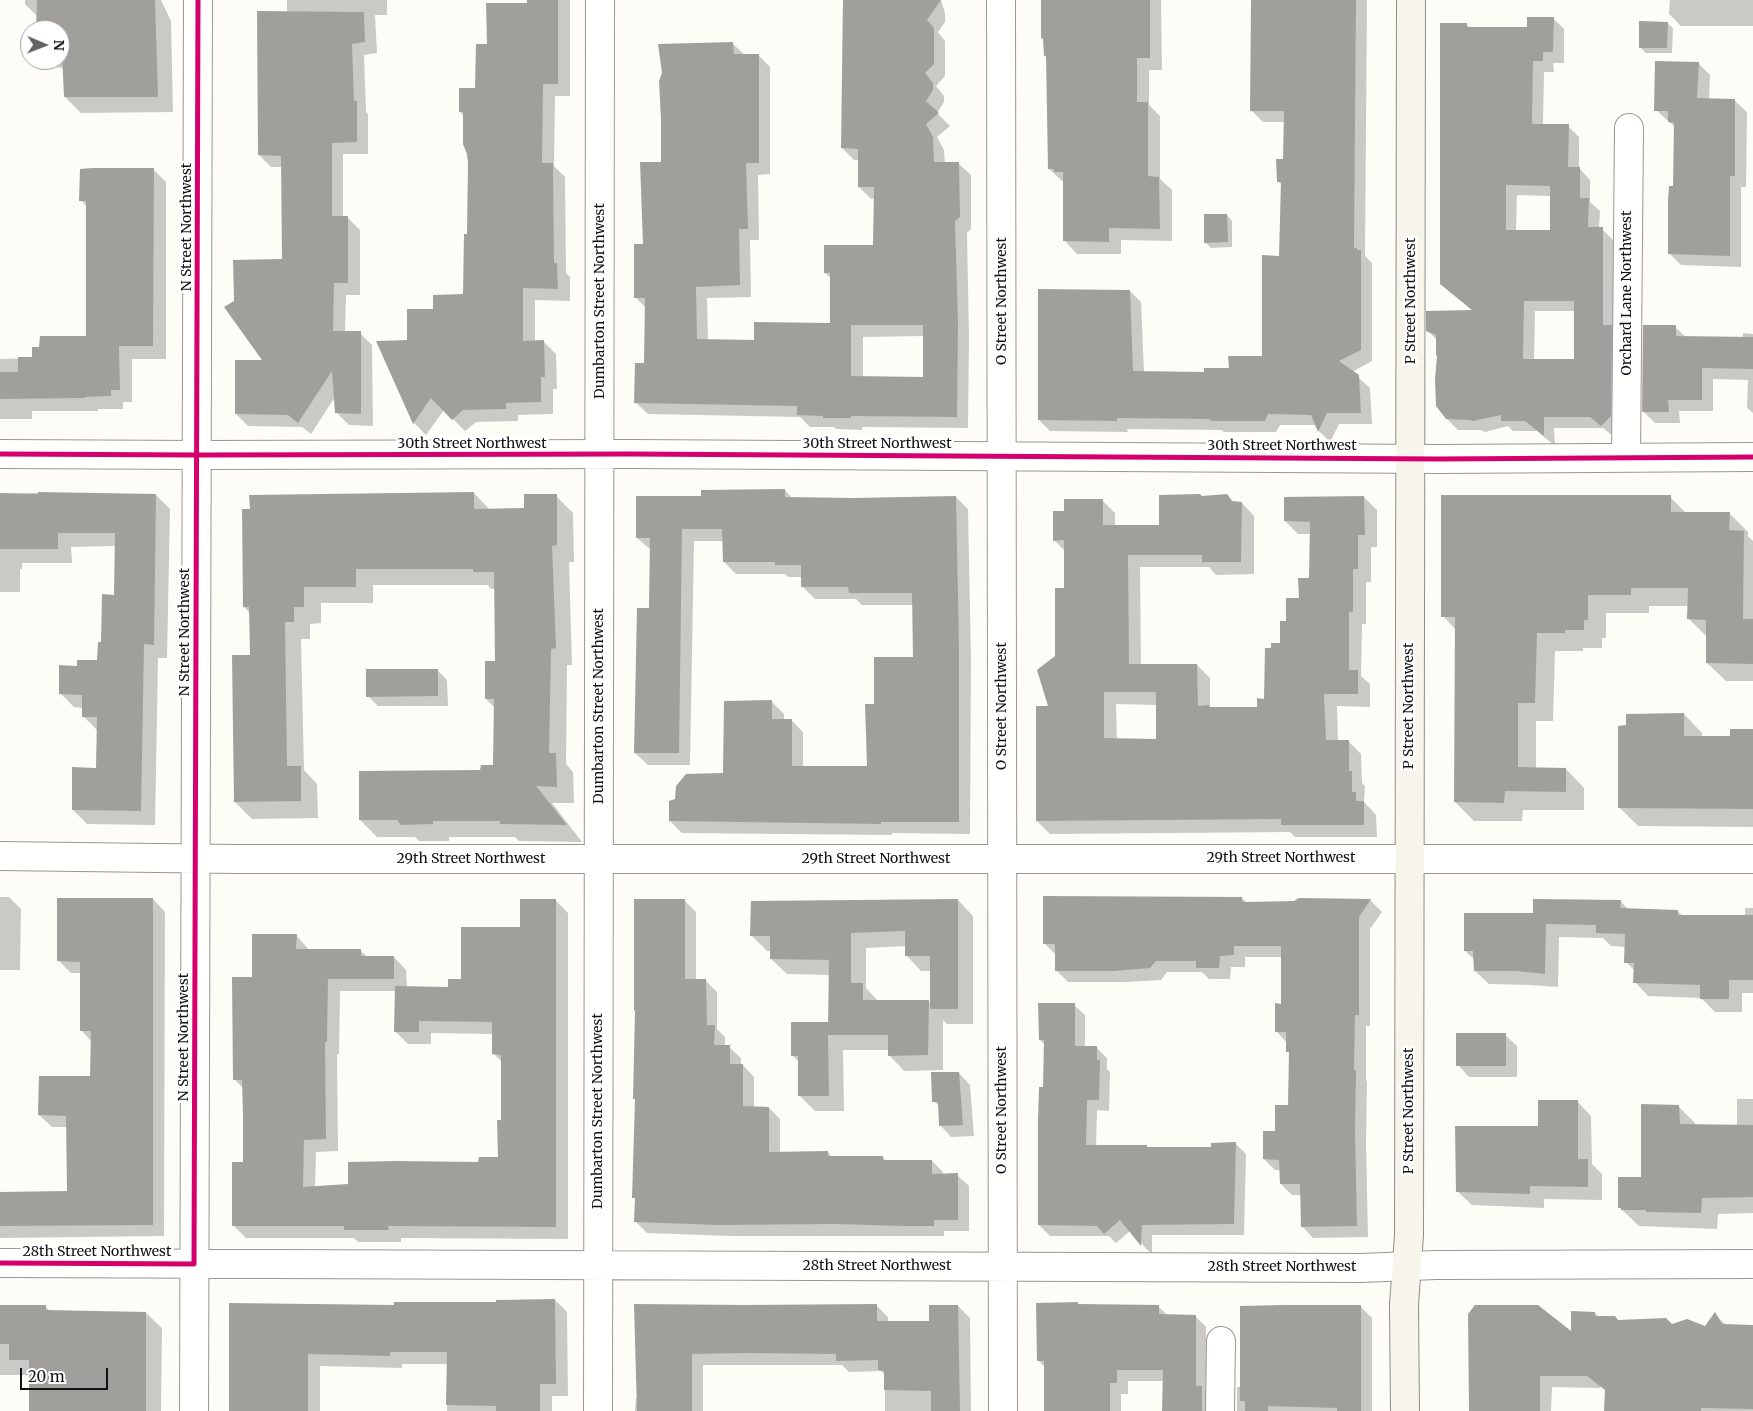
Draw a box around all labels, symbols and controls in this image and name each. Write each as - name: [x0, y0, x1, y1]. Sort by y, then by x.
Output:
- north arrow: [20, 20, 70, 70]
- text: N: [50, 40, 68, 51]
- street label: N Street Northwest: [179, 163, 195, 291]
- street label: Dumbarton Street Northwest: [592, 203, 608, 399]
- street label: Orchard Lane Northwest: [1619, 211, 1635, 375]
- street label: O Street Northwest: [994, 237, 1010, 365]
- street label: P Street Northwest: [1403, 238, 1419, 364]
- street label: 30th Street Northwest: [397, 436, 547, 452]
- street label: 30th Street Northwest: [802, 436, 952, 452]
- street label: 30th Street Northwest: [1207, 438, 1357, 454]
- street label: N Street Northwest: [177, 568, 193, 696]
- street label: Dumbarton Street Northwest: [591, 608, 607, 804]
- street label: O Street Northwest: [994, 642, 1010, 770]
- street label: P Street Northwest: [1401, 643, 1417, 769]
- street label: 29th Street Northwest: [1207, 850, 1355, 866]
- street label: 29th Street Northwest: [397, 851, 545, 867]
- street label: 29th Street Northwest: [802, 851, 950, 867]
- street label: N Street Northwest: [176, 973, 192, 1101]
- street label: Dumbarton Street Northwest: [590, 1013, 606, 1209]
- street label: O Street Northwest: [994, 1046, 1010, 1174]
- street label: P Street Northwest: [1401, 1048, 1417, 1174]
- street label: 28th Street Northwest: [23, 1244, 171, 1260]
- street label: 28th Street Northwest: [803, 1258, 951, 1274]
- street label: 28th Street Northwest: [1208, 1259, 1356, 1275]
- scale bar: [22, 1358, 110, 1390]
- text: 20 m: [28, 1367, 65, 1386]

